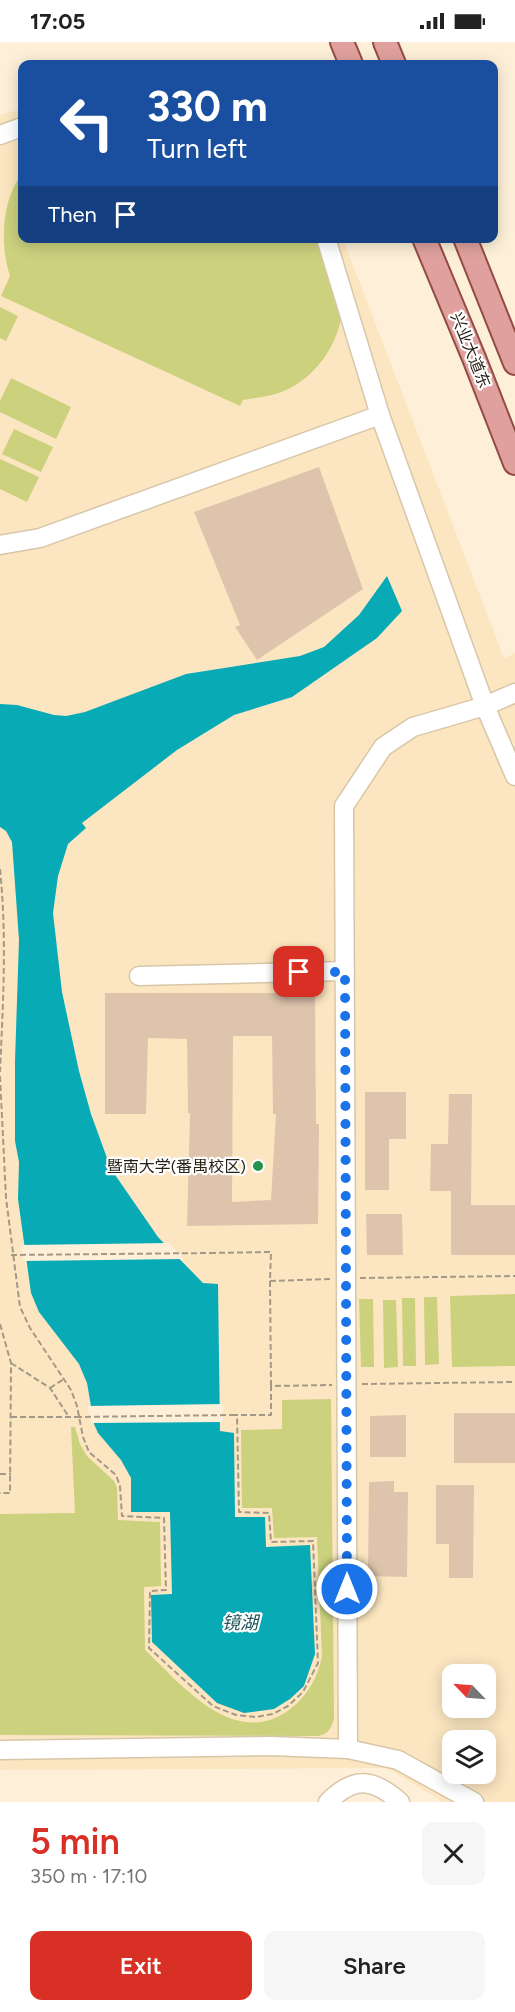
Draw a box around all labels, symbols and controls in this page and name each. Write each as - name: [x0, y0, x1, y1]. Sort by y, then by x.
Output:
- text: 17:05: [30, 8, 85, 35]
- text: 330 m: [147, 81, 268, 132]
- icon: left: [48, 84, 126, 162]
- text: Turn left: [147, 132, 247, 165]
- icon: arrive: [109, 198, 142, 231]
- text: Then: [48, 201, 97, 228]
- street label: 兴业大道东: [447, 310, 494, 391]
- pin: [273, 946, 324, 997]
- icon: arrive: [282, 955, 315, 988]
- place label: 暨南大学(番禺校区): [107, 1157, 246, 1176]
- marker: 暨南大学(番禺校区): [251, 1159, 265, 1173]
- position arrow: [315, 1557, 379, 1621]
- water label: 镜湖: [222, 1612, 261, 1634]
- north arrow: [442, 1664, 496, 1718]
- map controls: [442, 1664, 496, 1784]
- button: layers: [442, 1730, 496, 1784]
- text: 5 min: [30, 1820, 120, 1863]
- button: close: [422, 1822, 485, 1885]
- text: 350 m · 17:10: [30, 1864, 147, 1888]
- button: Exit: [30, 1931, 252, 2000]
- button: Share: [264, 1931, 485, 2000]

